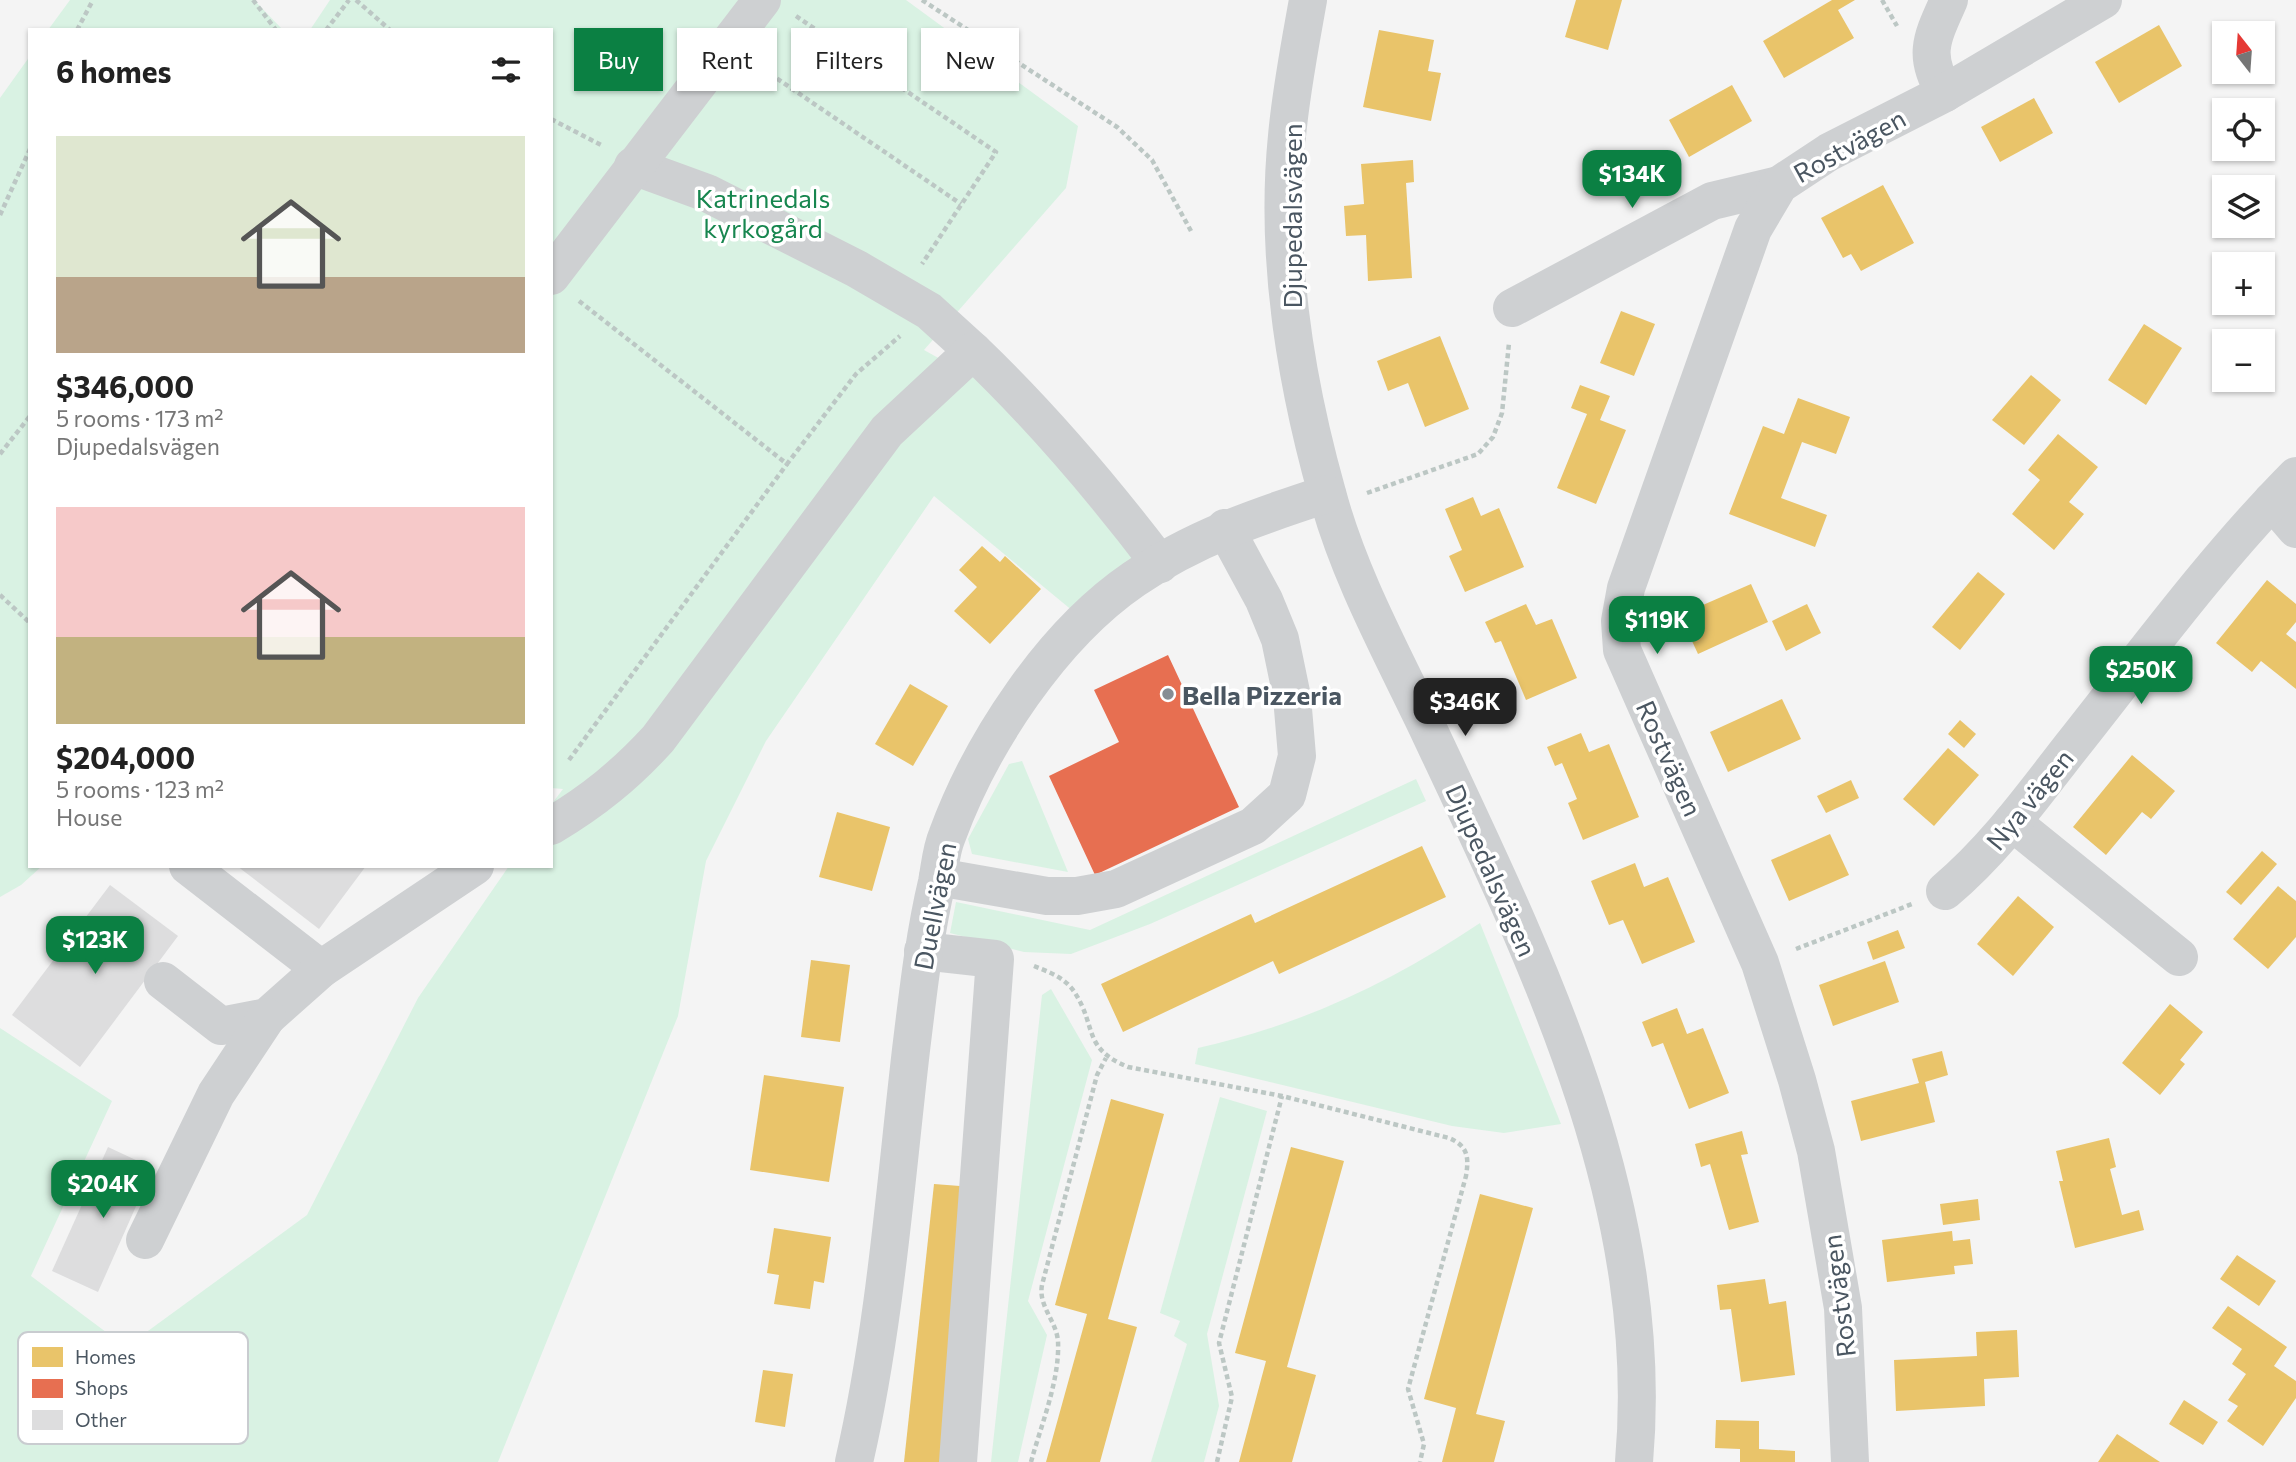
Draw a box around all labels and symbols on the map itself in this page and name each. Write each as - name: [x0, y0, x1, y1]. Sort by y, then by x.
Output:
- north arrow: [2212, 21, 2275, 84]
- street label: Rostvägen: [1788, 102, 1910, 188]
- street label: Djupedalsvägen: [1276, 123, 1307, 309]
- pin: $134K: [1583, 150, 1681, 210]
- park label: Katrinedals kyrkogård: [696, 182, 830, 243]
- pin: $119K: [1608, 596, 1706, 656]
- pin: $250K: [2092, 646, 2190, 706]
- pin: $346K: [1416, 678, 1514, 738]
- place label: Bella Pizzeria: [1182, 679, 1342, 710]
- marker: Bella Pizzeria: [1160, 686, 1176, 702]
- street label: Rostvägen: [1631, 695, 1709, 821]
- street label: Nya vägen: [1979, 742, 2079, 856]
- street label: Djupedalsvägen: [1440, 779, 1544, 961]
- street label: Duellvägen: [906, 839, 962, 973]
- pin: $123K: [46, 916, 144, 976]
- pin: $204K: [54, 1160, 152, 1220]
- street label: Rostvägen: [1815, 1233, 1861, 1359]
- legend: [18, 1332, 248, 1444]
- text: Homes: [75, 1345, 136, 1368]
- text: Shops: [75, 1376, 128, 1399]
- text: Other: [75, 1408, 127, 1431]

